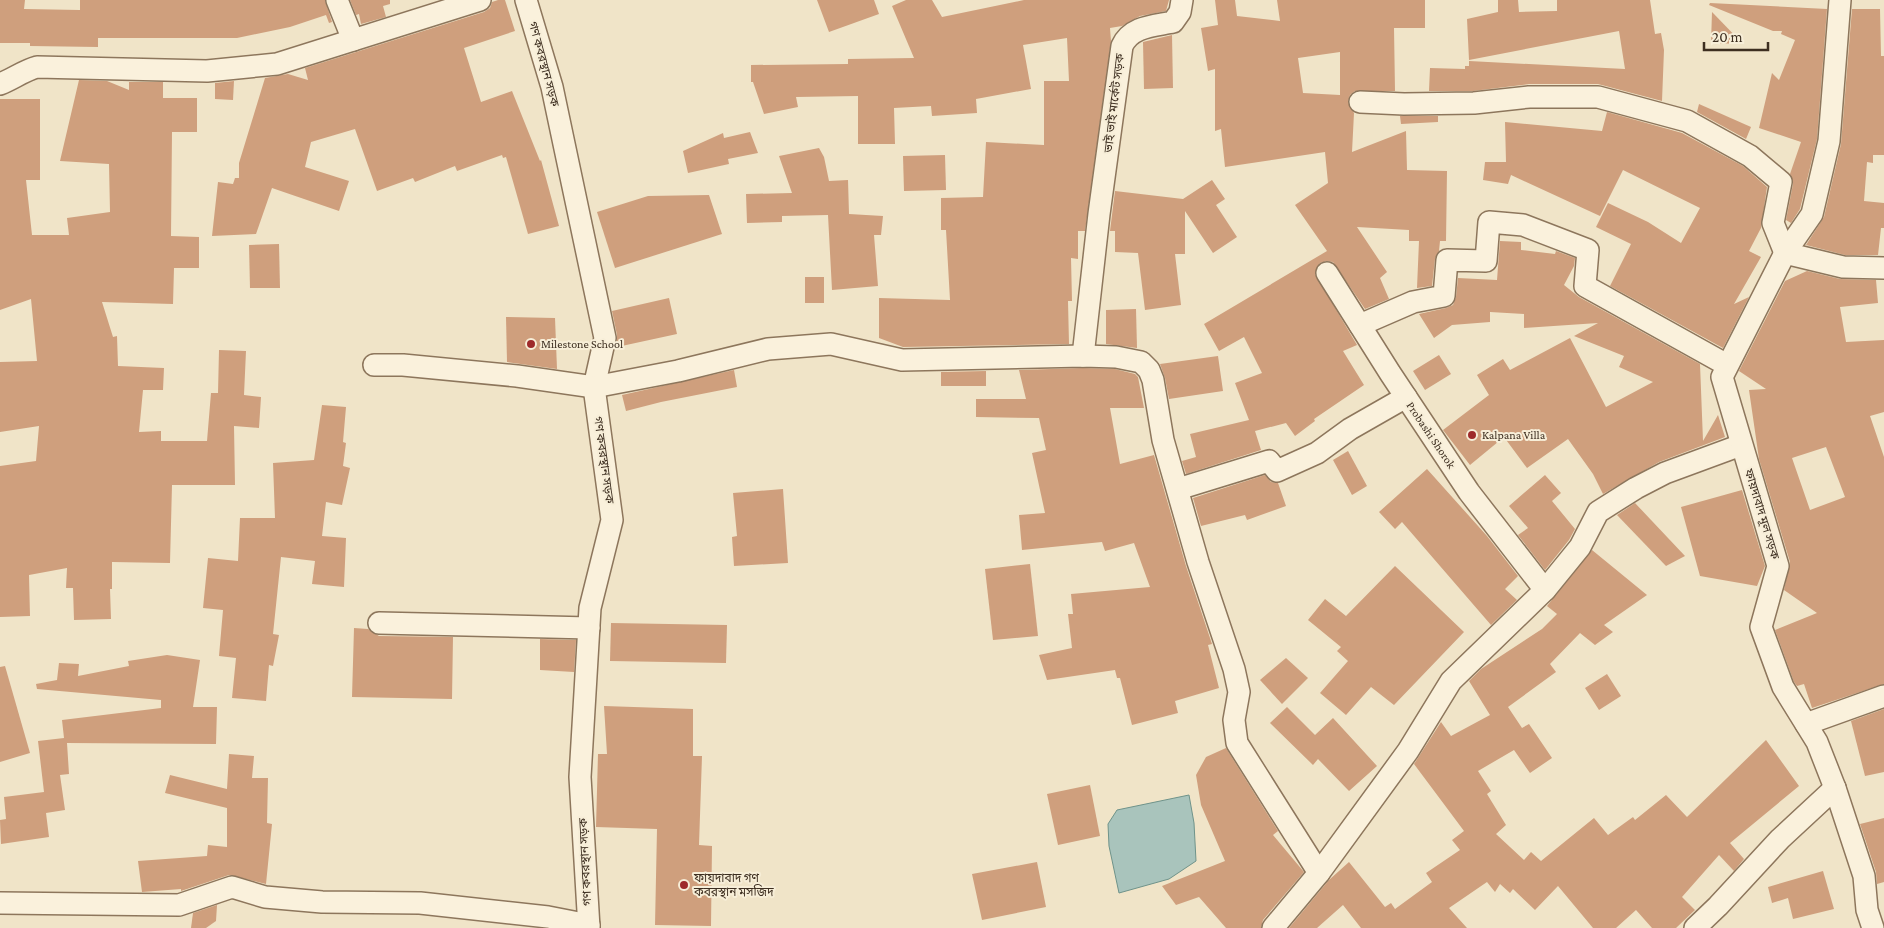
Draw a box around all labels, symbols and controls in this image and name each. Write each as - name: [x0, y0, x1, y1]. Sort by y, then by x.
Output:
- street label: গণ কবরস্থান সড়ক: [526, 20, 562, 109]
- scale bar: [1704, 20, 1768, 52]
- text: 20 m: [1712, 29, 1743, 45]
- street label: ভাই ভাই মার্কেট সড়ক: [1100, 52, 1127, 154]
- place label: Milestone School: [541, 337, 623, 351]
- marker: Milestone School: [525, 338, 537, 350]
- street label: Probashi Shorok: [1403, 399, 1459, 471]
- street label: গণ কবরস্থান সড়ক: [591, 416, 617, 505]
- place label: Kalpana Villa: [1482, 428, 1546, 442]
- marker: Kalpana Villa: [1466, 429, 1478, 441]
- street label: ফায়দাবাদ মূল সড়ক: [1740, 466, 1783, 561]
- street label: গণ কবরস্থান সড়ক: [576, 817, 594, 906]
- place label: ফায়দাবাদ গণ কবরস্থান মসজিদ: [693, 871, 774, 899]
- marker: ফায়দাবাদ গণ কবরস্থান মসজিদ: [678, 879, 690, 891]

